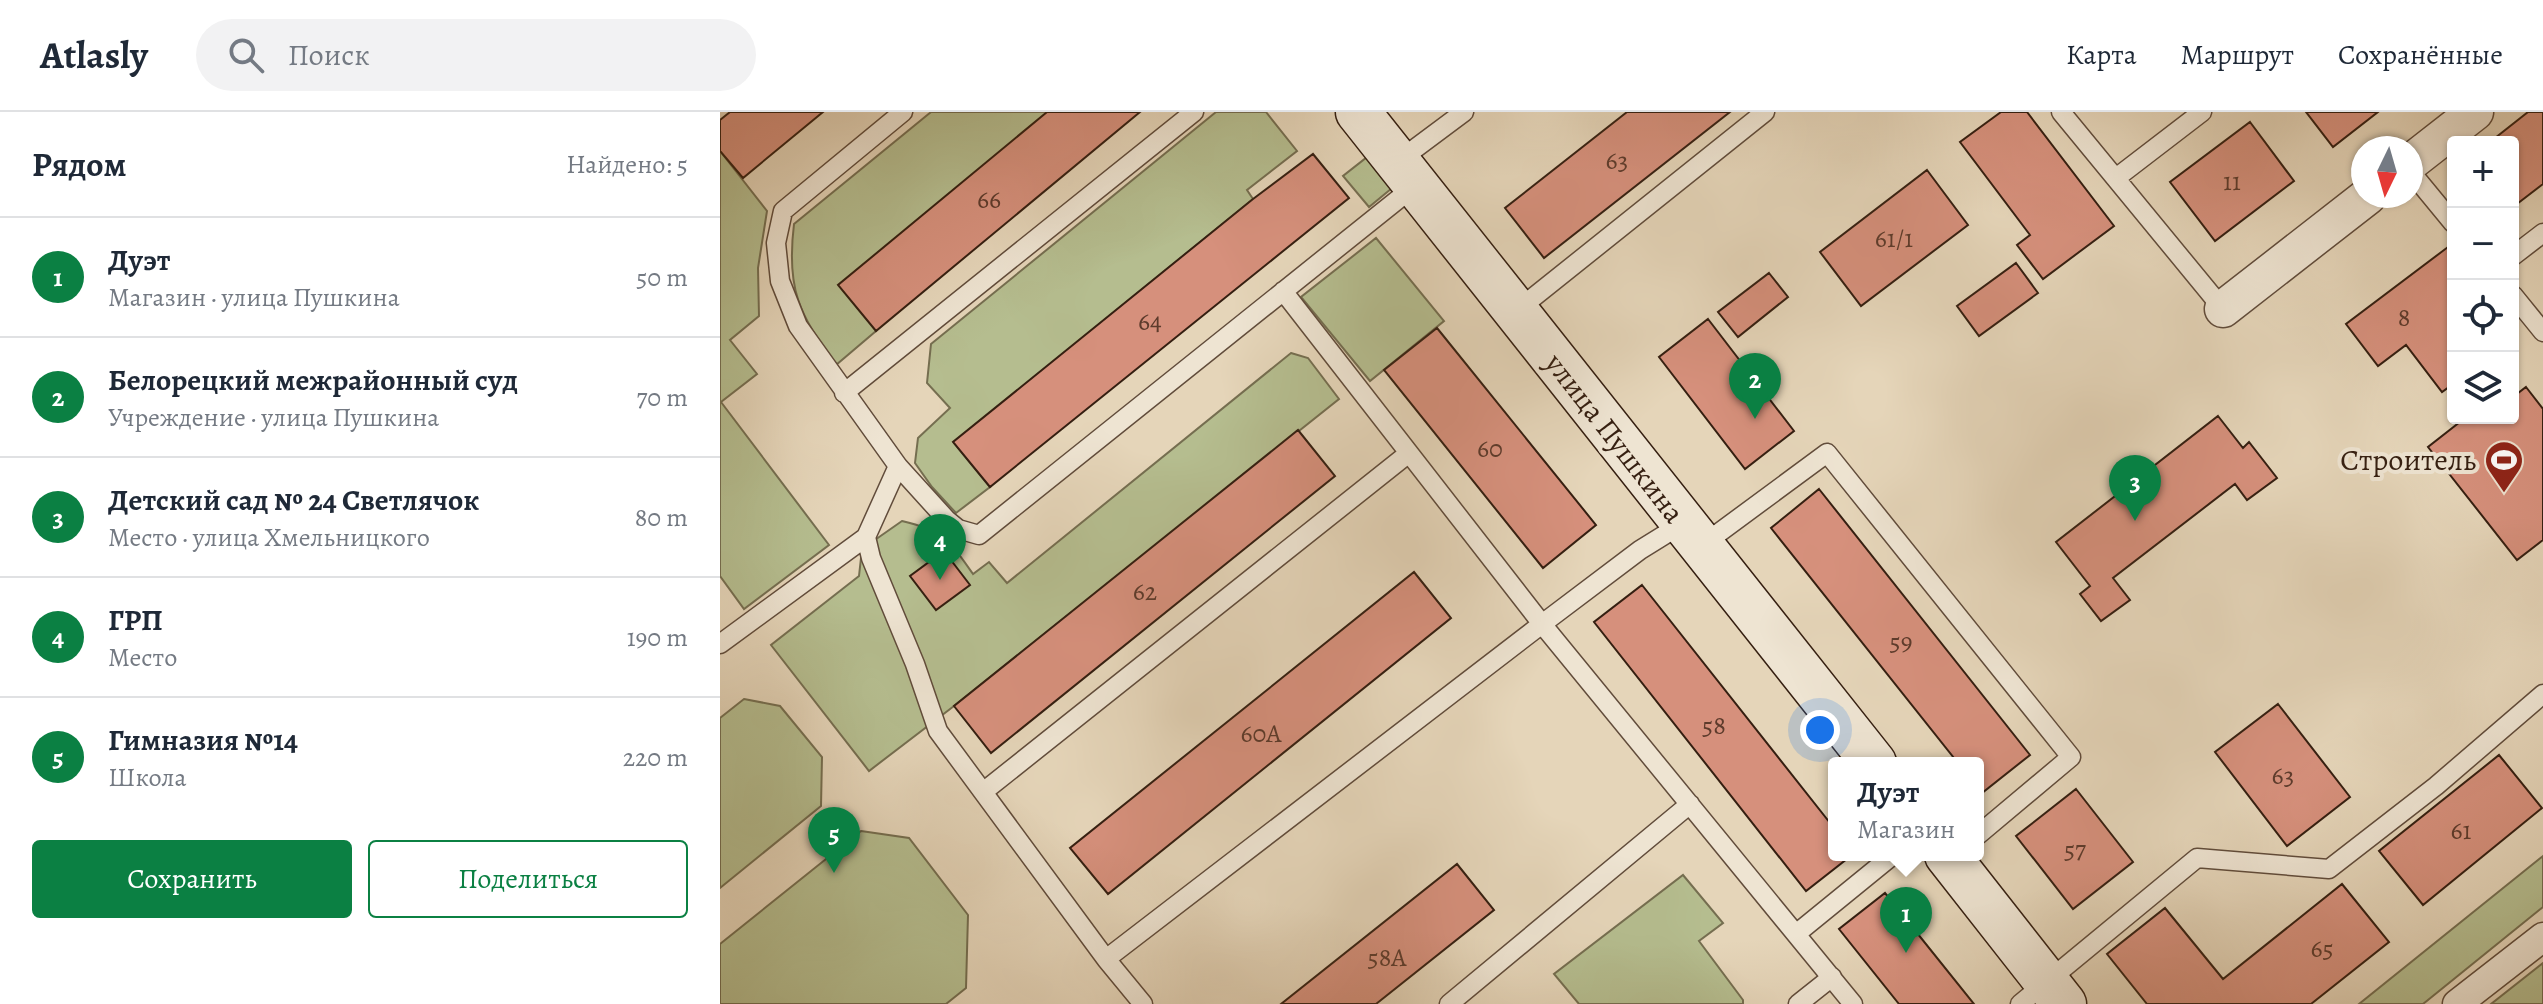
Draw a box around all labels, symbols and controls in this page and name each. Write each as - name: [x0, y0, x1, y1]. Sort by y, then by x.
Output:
- search box: [196, 19, 756, 91]
- text: Atlasly: [40, 29, 148, 81]
- icon: search: [224, 33, 268, 77]
- text: Поиск: [288, 35, 370, 75]
- text: Карта: [2066, 36, 2137, 74]
- text: Маршрут: [2181, 36, 2294, 74]
- text: Сохранённые: [2338, 36, 2503, 74]
- north arrow: [2351, 136, 2423, 208]
- map controls: [2447, 136, 2519, 424]
- button: +: [2447, 136, 2519, 208]
- text: Рядом: [32, 141, 126, 188]
- house number: 63: [1606, 143, 1628, 178]
- text: Найдено: 5: [566, 147, 688, 182]
- house number: 11: [2223, 164, 2241, 199]
- house number: 66: [977, 182, 1001, 217]
- button: −: [2447, 208, 2519, 280]
- house number: 61/1: [1875, 221, 1913, 256]
- text: Дуэт: [108, 240, 170, 280]
- text: 1: [53, 260, 63, 295]
- text: 50 m: [636, 260, 688, 295]
- text: Магазин · улица Пушкина: [108, 280, 400, 315]
- button: locate: [2447, 280, 2519, 352]
- house number: 8: [2398, 300, 2410, 335]
- house number: 64: [1138, 304, 1162, 339]
- street label: улица Пушкина: [1535, 344, 1694, 531]
- button: layers: [2447, 352, 2519, 424]
- pin: 2: [1729, 353, 1781, 419]
- text: Белорецкий межрайонный суд: [108, 360, 518, 400]
- text: 2: [52, 380, 64, 415]
- text: 70 m: [636, 380, 688, 415]
- text: Учреждение · улица Пушкина: [108, 400, 439, 435]
- house number: 60: [1477, 431, 1503, 466]
- sports icon: Строитель: [2483, 439, 2525, 494]
- place label: Строитель: [2340, 440, 2476, 480]
- pin: 3: [2109, 455, 2161, 521]
- text: Детский сад № 24 Светлячок: [108, 480, 479, 520]
- text: 3: [52, 500, 64, 535]
- text: 80 m: [635, 500, 688, 535]
- pin: 4: [914, 514, 966, 580]
- text: Место · улица Хмельницкого: [108, 520, 430, 555]
- house number: 62: [1133, 574, 1157, 609]
- text: ГРП: [108, 600, 163, 640]
- text: 4: [52, 620, 64, 655]
- text: 190 m: [627, 620, 688, 655]
- house number: 59: [1889, 624, 1913, 659]
- text: Место: [108, 640, 177, 675]
- house number: 58: [1702, 708, 1726, 743]
- your location: [1800, 710, 1840, 750]
- house number: 60А: [1240, 716, 1282, 751]
- text: Гимназия №14: [108, 720, 298, 760]
- text: 5: [52, 740, 64, 775]
- text: 220 m: [623, 740, 688, 775]
- popup: [1828, 757, 1984, 861]
- house number: 63: [2272, 758, 2294, 793]
- text: Школа: [108, 760, 186, 795]
- text: Дуэт: [1857, 772, 1919, 812]
- pin: 5: [808, 807, 860, 873]
- text: Магазин: [1857, 812, 1955, 847]
- house number: 61: [2451, 813, 2472, 848]
- house number: 57: [2064, 832, 2086, 867]
- button: Сохранить: [32, 840, 352, 918]
- button: Поделиться: [368, 840, 688, 918]
- pin: 1: [1880, 887, 1932, 953]
- house number: 65: [2310, 931, 2334, 966]
- house number: 58А: [1368, 940, 1407, 975]

